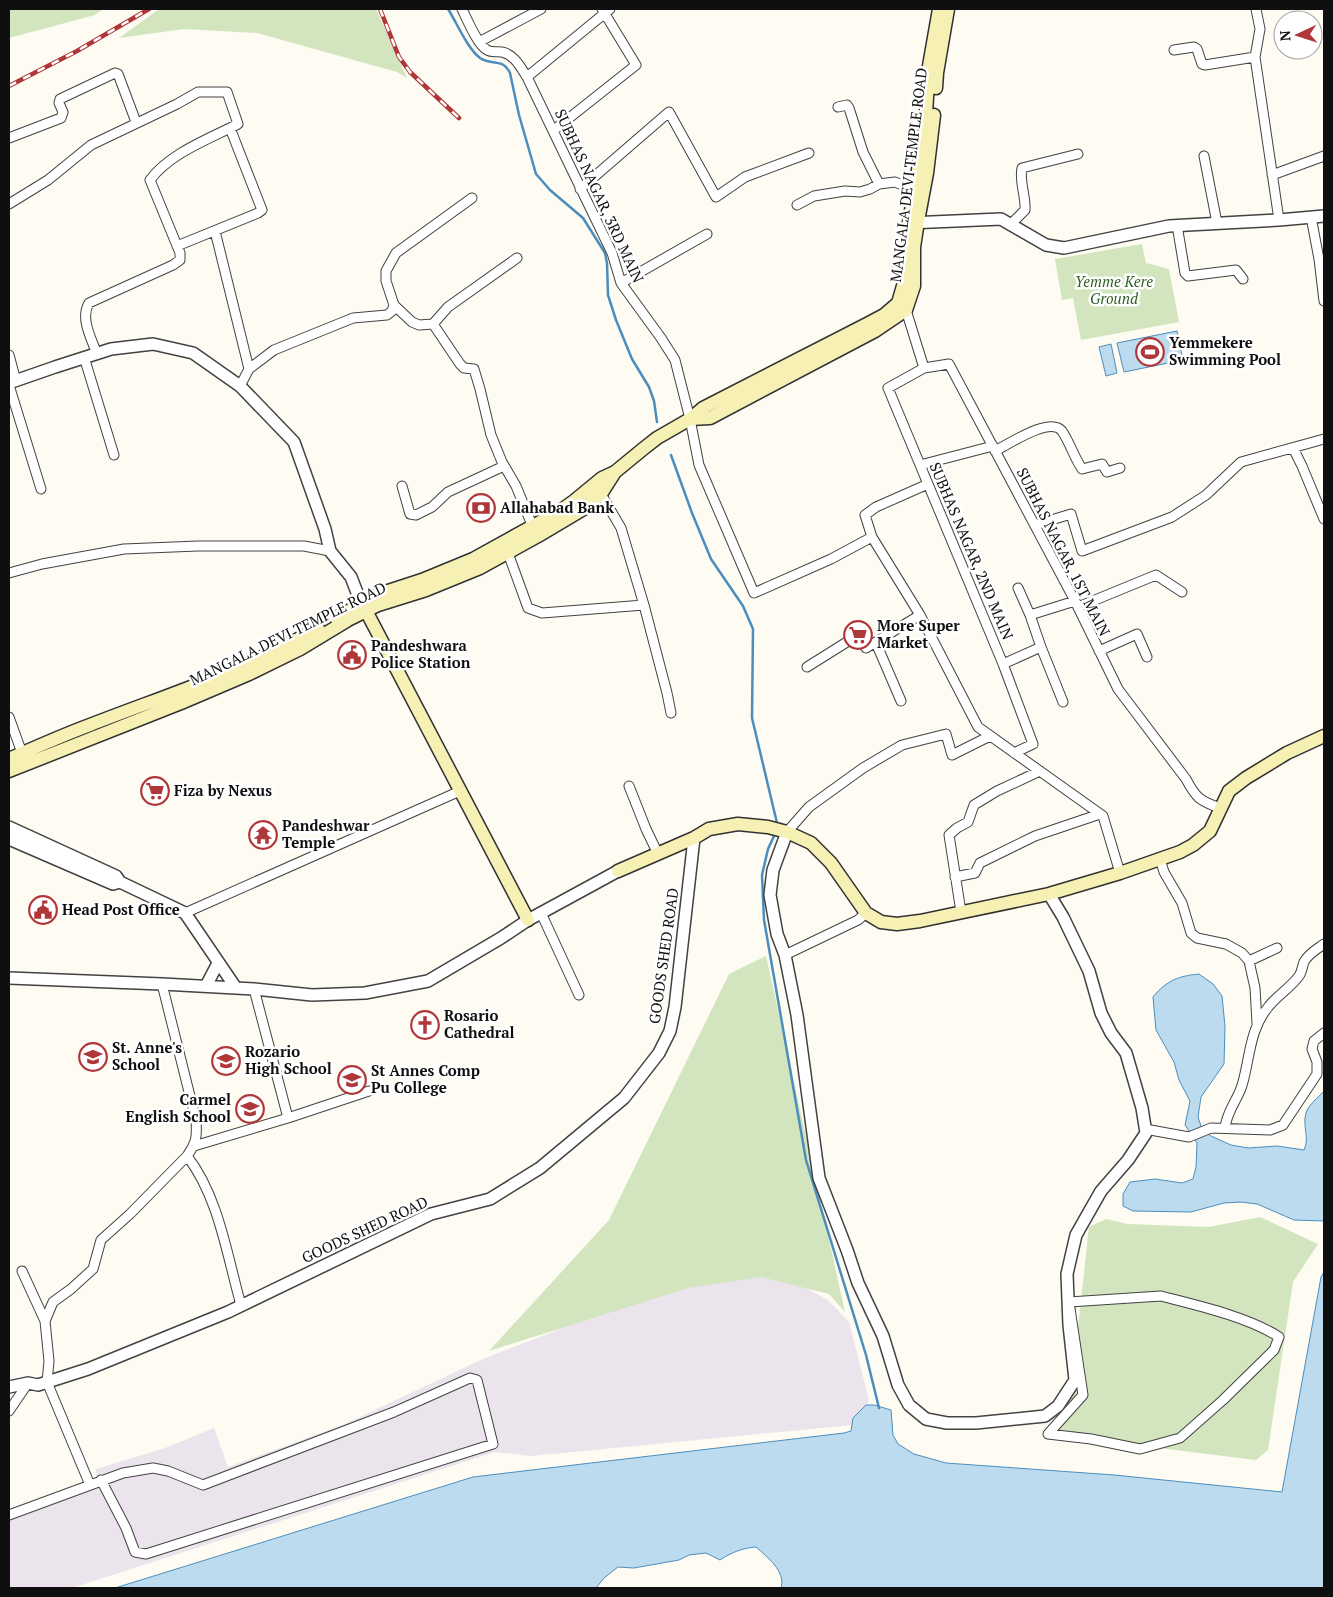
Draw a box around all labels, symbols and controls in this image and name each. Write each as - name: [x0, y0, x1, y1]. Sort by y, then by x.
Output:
- north arrow: [1273, 10, 1323, 60]
- text: N: [1275, 30, 1294, 42]
- street label: MANGALA DEVI TEMPLE ROAD: [885, 66, 931, 283]
- street label: SUBHAS NAGAR, 3RD MAIN: [551, 106, 649, 286]
- park label: Yemme Kere Ground: [1075, 271, 1153, 308]
- place label: Yemmekere Swimming Pool: [1169, 332, 1281, 369]
- sports icon: Yemmekere Swimming Pool: [1135, 337, 1165, 367]
- street label: SUBHAS NAGAR, 2ND MAIN: [925, 459, 1018, 642]
- street label: SUBHAS NAGAR, 1ST MAIN: [1013, 464, 1115, 639]
- bank icon: Allahabad Bank: [466, 493, 496, 523]
- place label: Allahabad Bank: [500, 497, 614, 517]
- street label: MANGALA DEVI TEMPLE ROAD: [186, 577, 389, 689]
- place label: More Super Market: [877, 615, 960, 652]
- supermarket icon: More Super Market: [843, 620, 873, 650]
- place label: Pandeshwara Police Station: [371, 635, 471, 672]
- public building icon: Pandeshwara Police Station: [337, 640, 367, 670]
- supermarket icon: Fiza by Nexus: [140, 776, 170, 806]
- place label: Fiza by Nexus: [174, 780, 272, 800]
- place label: Pandeshwar Temple: [282, 815, 370, 852]
- temple icon: Pandeshwar Temple: [248, 820, 278, 850]
- street label: GOODS SHED ROAD: [644, 887, 682, 1025]
- public building icon: Head Post Office: [28, 895, 58, 925]
- place label: Head Post Office: [62, 899, 180, 919]
- place label: Rosario Cathedral: [444, 1005, 515, 1042]
- church icon: Rosario Cathedral: [410, 1010, 440, 1040]
- place label: St. Anne's School: [112, 1037, 182, 1074]
- place label: Rozario High School: [245, 1041, 332, 1078]
- school or university icon: St. Anne's School: [78, 1042, 108, 1072]
- school or university icon: Rozario High School: [211, 1046, 241, 1076]
- place label: St Annes Comp Pu College: [371, 1060, 480, 1097]
- school or university icon: St Annes Comp Pu College: [337, 1065, 367, 1095]
- place label: Carmel English School: [125, 1089, 231, 1126]
- school or university icon: Carmel English School: [235, 1094, 265, 1124]
- street label: GOODS SHED ROAD: [298, 1191, 431, 1267]

